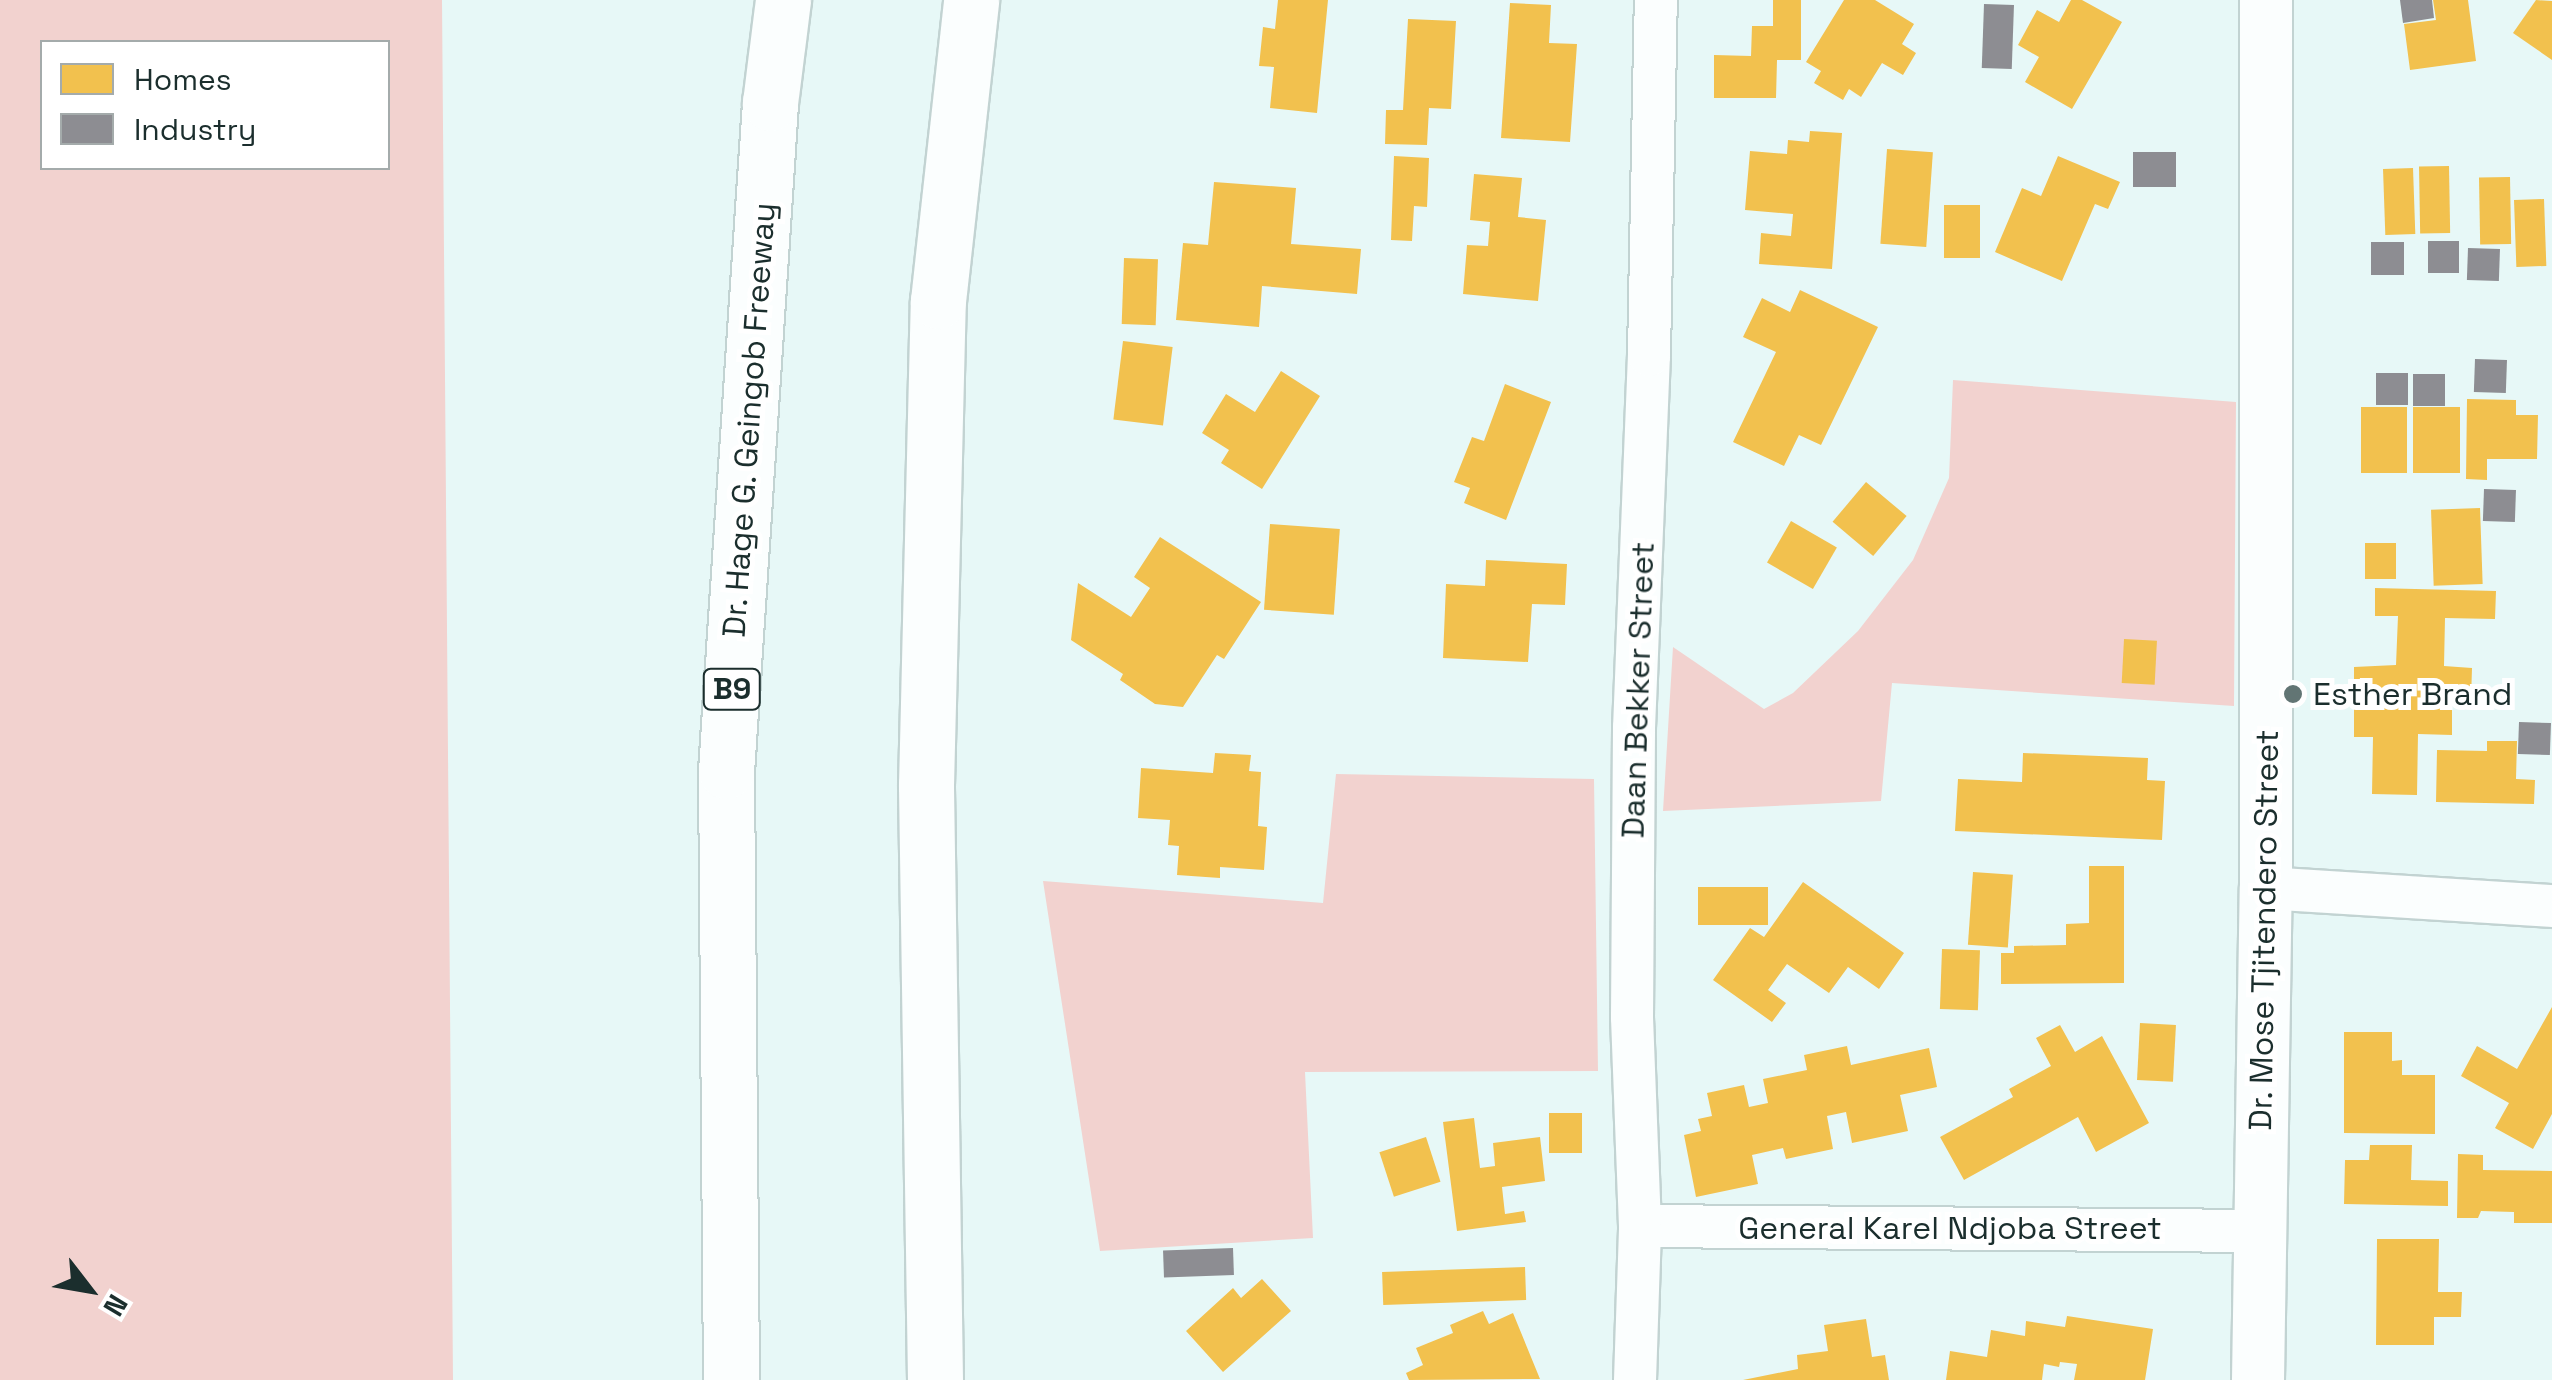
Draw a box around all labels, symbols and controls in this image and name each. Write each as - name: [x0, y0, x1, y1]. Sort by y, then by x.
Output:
- legend: [40, 40, 390, 170]
- text: Homes: [134, 60, 232, 99]
- text: Industry: [134, 110, 256, 149]
- street label: Dr. Hage G. Geingob Freeway: [715, 200, 783, 640]
- street label: Daan Bekker Street: [1614, 541, 1662, 839]
- road number: B9: [702, 664, 762, 714]
- place label: Esther Brand: [2313, 675, 2512, 713]
- marker: Esther Brand: [2282, 683, 2304, 705]
- street label: Dr. Mose Tjitendero Street: [2241, 728, 2287, 1132]
- street label: General Karel Ndjoba Street: [1738, 1209, 2162, 1247]
- north arrow: [40, 1240, 140, 1340]
- text: N: [95, 1288, 136, 1323]

